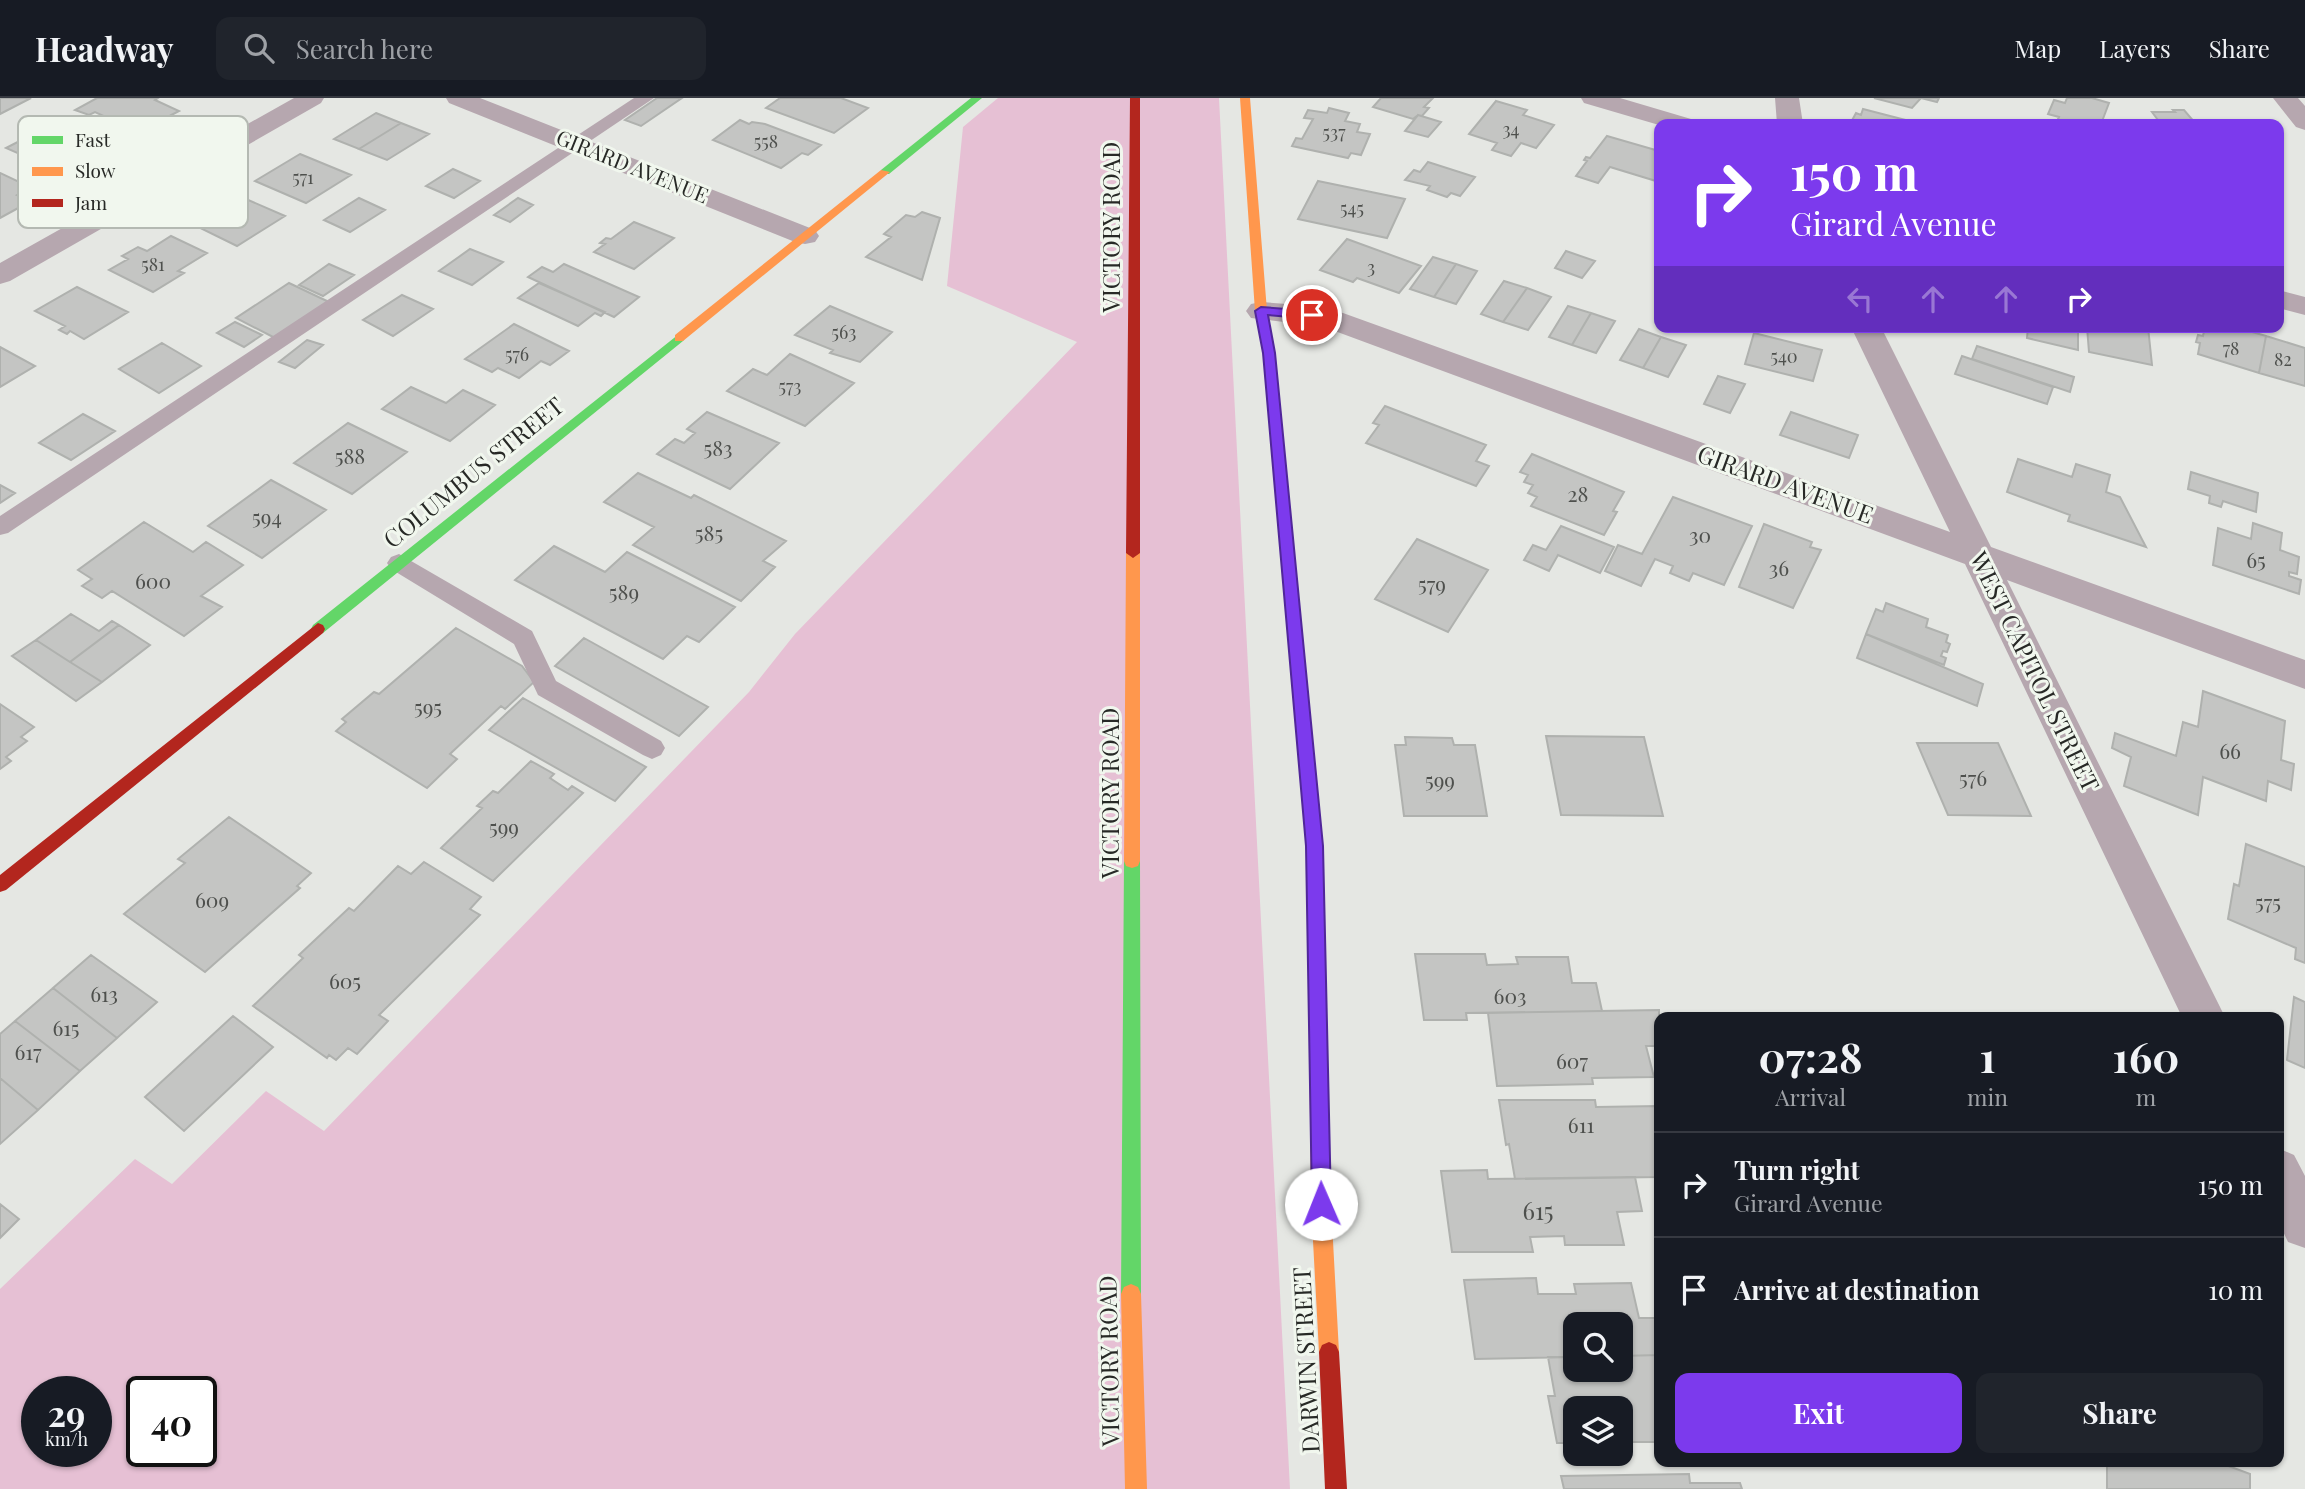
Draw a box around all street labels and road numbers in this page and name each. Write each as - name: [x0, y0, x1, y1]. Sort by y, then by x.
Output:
- street label: GIRARD AVENUE: [553, 122, 713, 208]
- street label: VICTORY ROAD: [1094, 142, 1126, 313]
- street label: COLUMBUS STREET: [376, 389, 570, 554]
- street label: GIRARD AVENUE: [1693, 436, 1878, 530]
- street label: WEST CAPITOL STREET: [1963, 545, 2108, 796]
- street label: VICTORY ROAD: [1093, 708, 1125, 879]
- street label: DARWIN STREET: [1284, 1266, 1326, 1454]
- street label: VICTORY ROAD: [1091, 1275, 1126, 1448]

